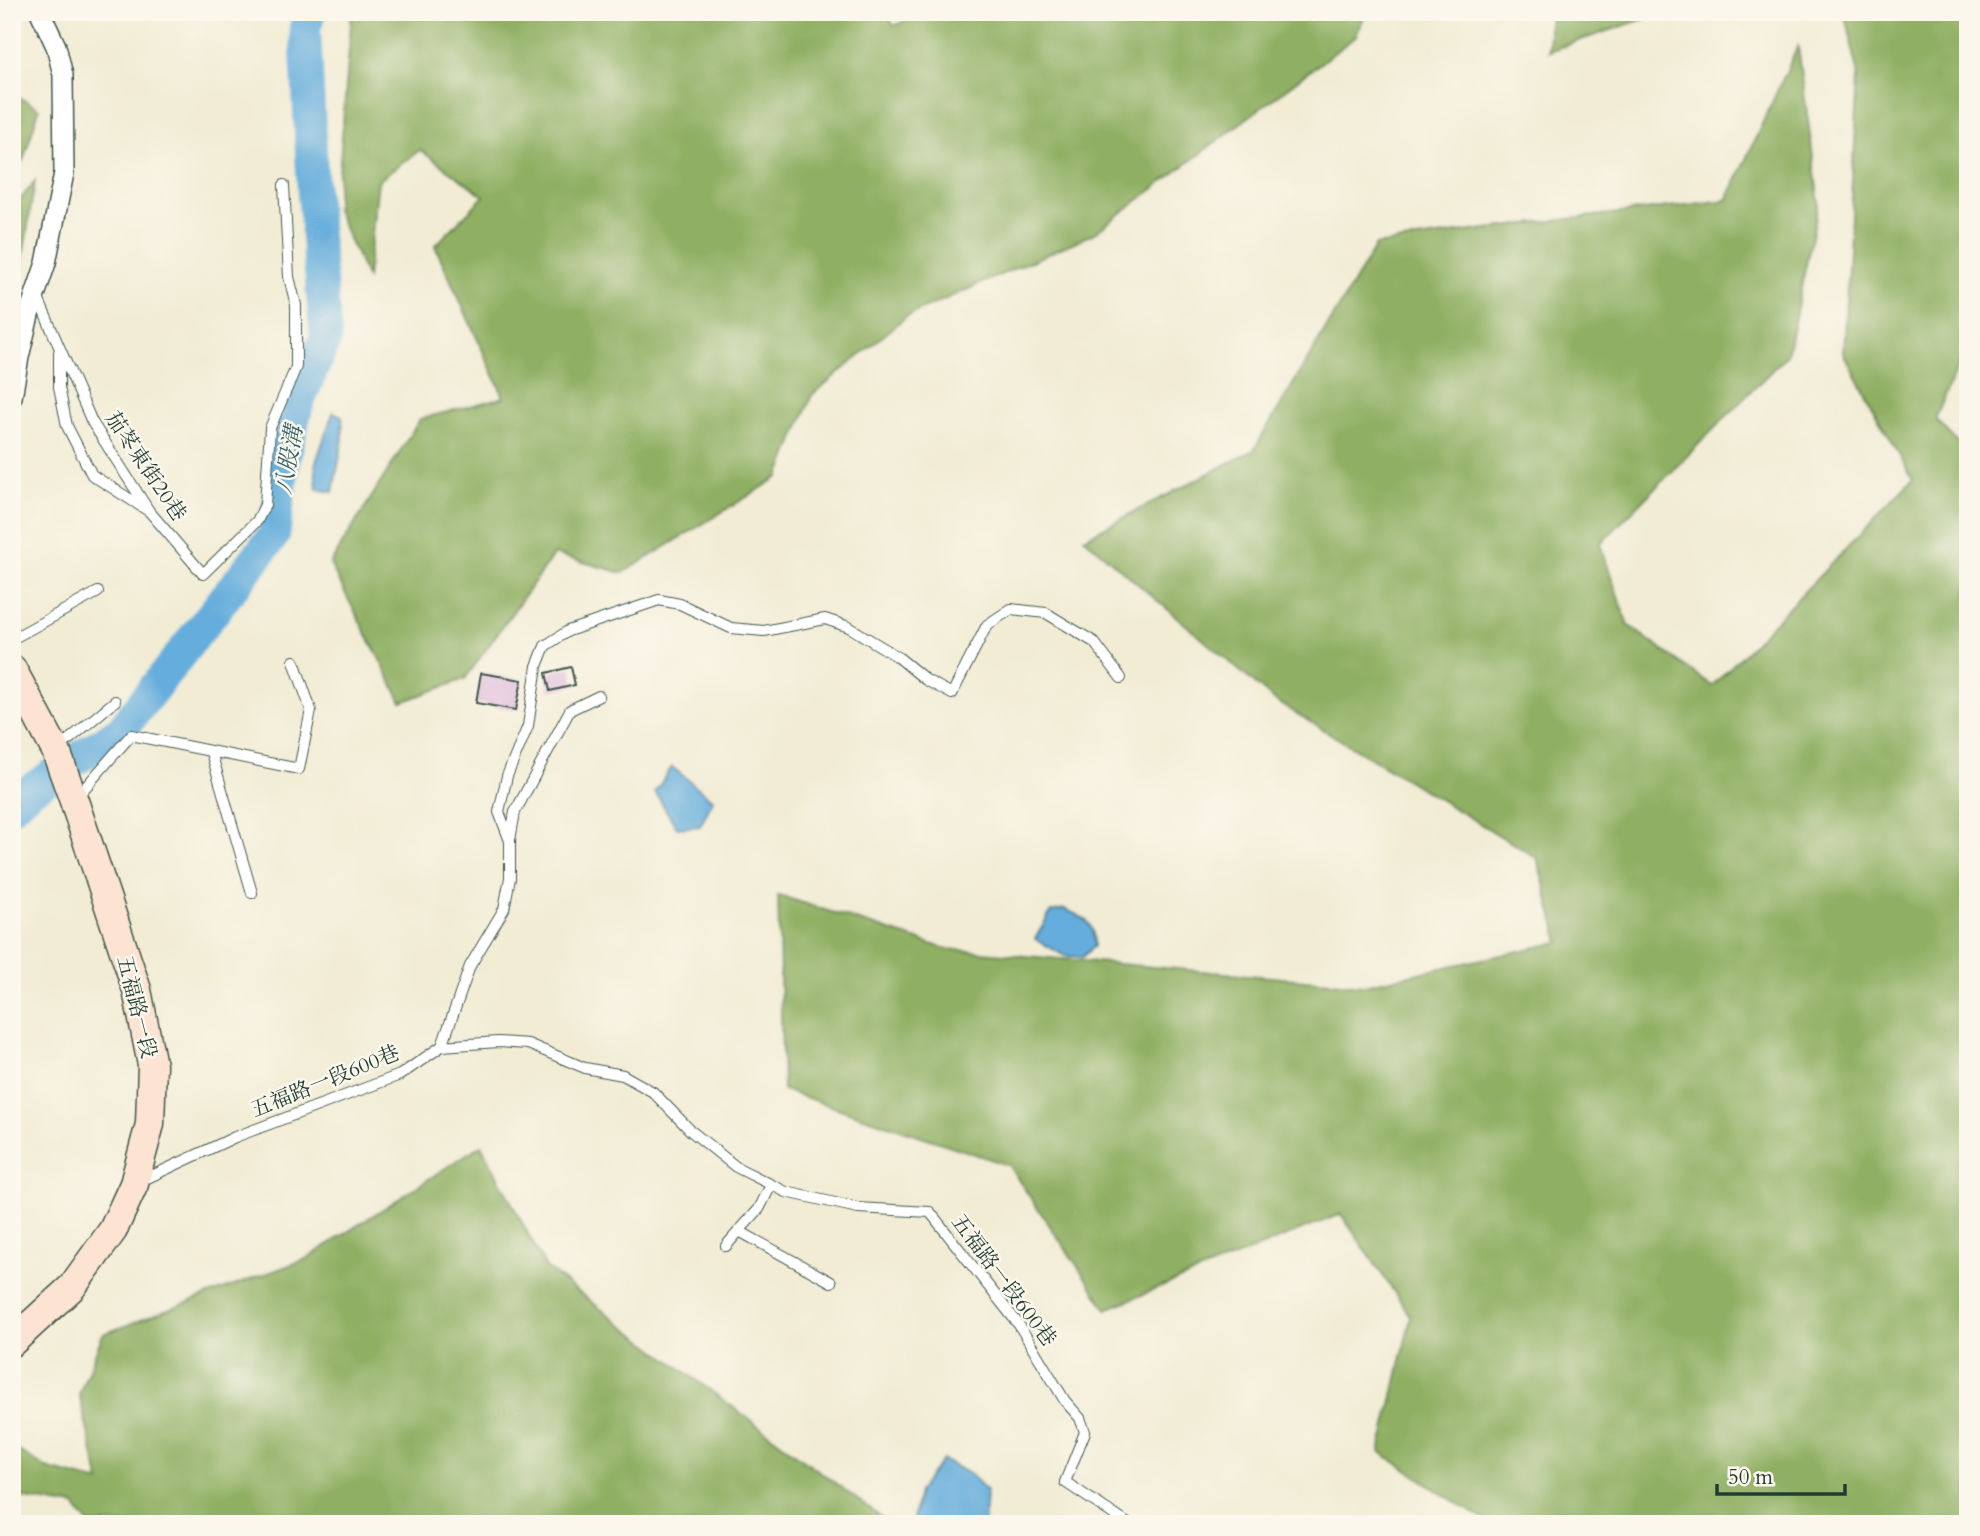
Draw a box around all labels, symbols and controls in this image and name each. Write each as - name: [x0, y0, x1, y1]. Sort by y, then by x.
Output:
- street label: 茄苳東街20巷: [98, 406, 193, 527]
- water label: 八股溝: [267, 419, 310, 497]
- street label: 五福路一段: [110, 953, 163, 1062]
- street label: 五福路一段600巷: [246, 1038, 404, 1125]
- street label: 五福路一段600巷: [944, 1208, 1063, 1352]
- scale bar: [1717, 1452, 1845, 1496]
- text: 50 m: [1728, 1463, 1773, 1492]

